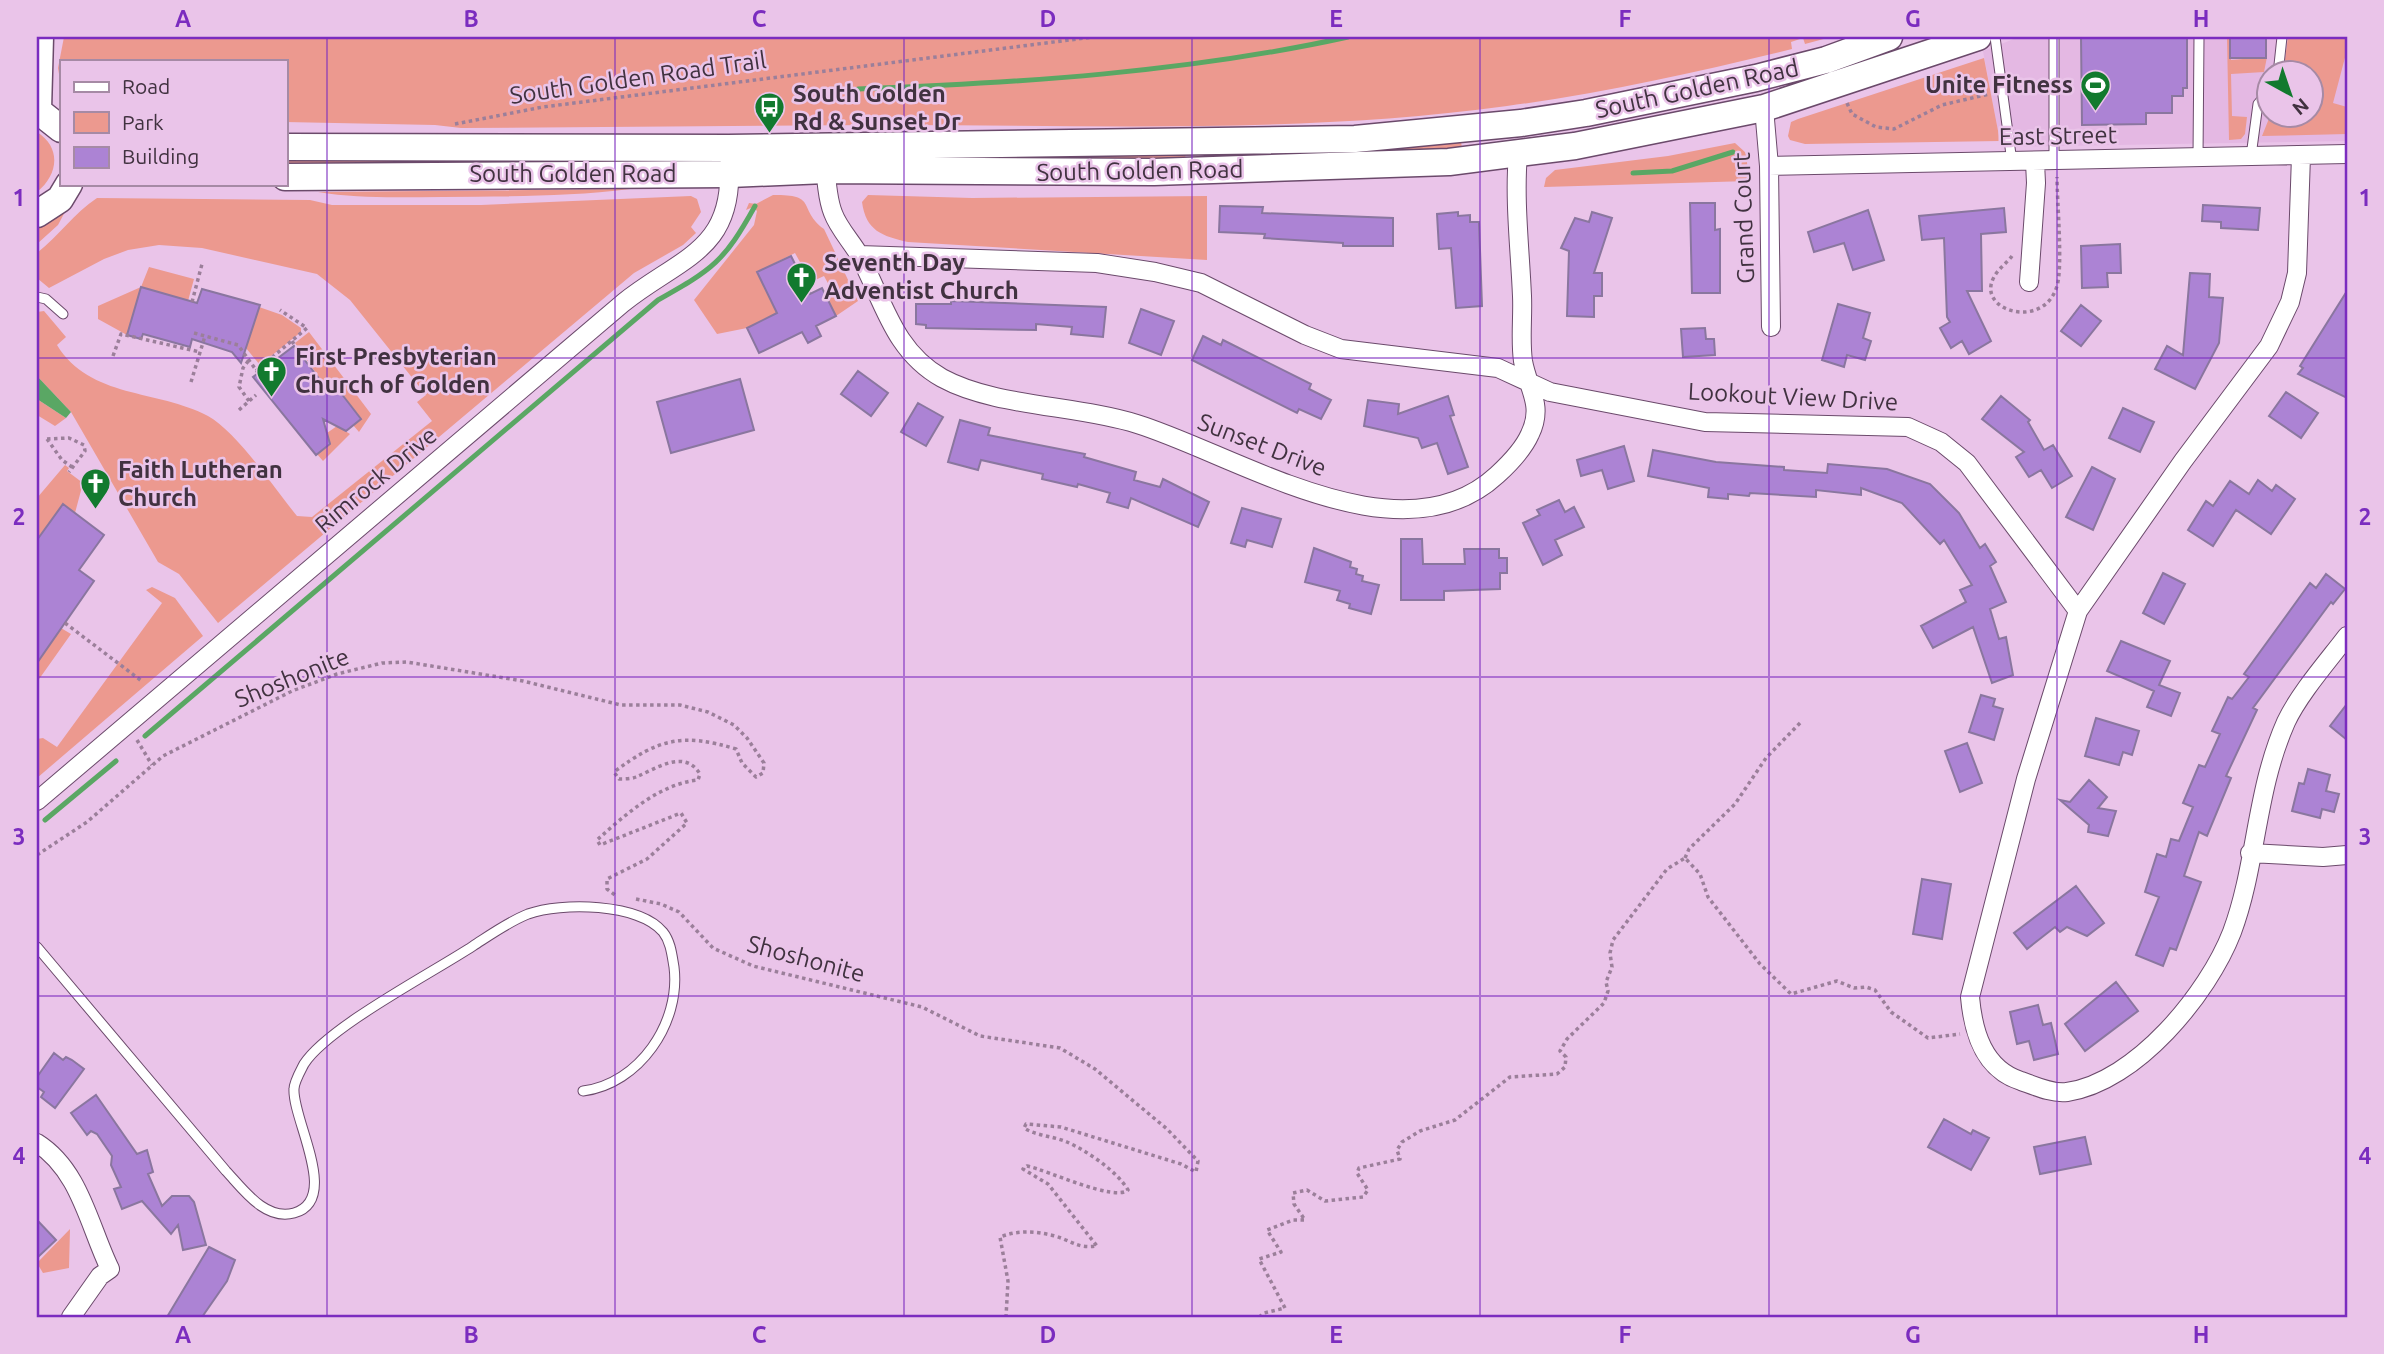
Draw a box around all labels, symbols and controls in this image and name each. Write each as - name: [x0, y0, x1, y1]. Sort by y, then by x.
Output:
- text: A: [175, 6, 191, 31]
- text: B: [463, 6, 479, 31]
- text: C: [752, 6, 767, 31]
- text: D: [1040, 6, 1056, 31]
- text: E: [1329, 6, 1343, 31]
- text: F: [1619, 6, 1632, 31]
- text: G: [1905, 6, 1921, 31]
- text: H: [2193, 6, 2209, 31]
- street label: South Golden Road Trail: [508, 46, 768, 109]
- street label: South Golden Road: [1593, 54, 1801, 123]
- legend: [60, 60, 287, 186]
- north arrow: [2254, 60, 2324, 130]
- sports icon: Unite Fitness: [2079, 68, 2113, 112]
- place label: Unite Fitness: [1925, 71, 2073, 98]
- text: Road: [122, 74, 170, 98]
- place label: South Golden Rd & Sunset Dr: [793, 80, 961, 135]
- bus stop icon: South Golden Rd & Sunset Dr: [753, 91, 787, 135]
- text: N: [2288, 94, 2313, 120]
- text: Park: [122, 110, 164, 134]
- street label: East Street: [1999, 121, 2118, 150]
- text: Building: [122, 144, 199, 168]
- street label: Grand Court: [1728, 151, 1759, 284]
- street label: South Golden Road: [1036, 155, 1244, 186]
- street label: South Golden Road: [470, 160, 677, 187]
- text: 1: [13, 185, 25, 210]
- text: 1: [2359, 185, 2371, 210]
- place label: Seventh Day Adventist Church: [824, 249, 1019, 304]
- church icon: Seventh Day Adventist Church: [784, 260, 818, 304]
- place label: First Presbyterian Church of Golden: [295, 343, 497, 398]
- church icon: First Presbyterian Church of Golden: [255, 354, 289, 398]
- street label: Lookout View Drive: [1687, 378, 1899, 415]
- street label: Sunset Drive: [1194, 408, 1330, 481]
- street label: Rimrock Drive: [309, 421, 442, 538]
- place label: Faith Lutheran Church: [118, 456, 283, 511]
- church icon: Faith Lutheran Church: [78, 467, 112, 511]
- text: 2: [13, 504, 25, 529]
- text: 2: [2359, 504, 2371, 529]
- street label: Shoshonite: [231, 642, 353, 713]
- text: 3: [13, 824, 25, 849]
- text: 3: [2359, 824, 2371, 849]
- street label: Shoshonite: [744, 930, 868, 987]
- text: 4: [13, 1143, 26, 1168]
- text: 4: [2359, 1143, 2372, 1168]
- text: A: [175, 1322, 191, 1347]
- text: B: [463, 1322, 479, 1347]
- text: C: [752, 1322, 767, 1347]
- text: D: [1040, 1322, 1056, 1347]
- text: E: [1329, 1322, 1343, 1347]
- text: F: [1619, 1322, 1632, 1347]
- text: G: [1905, 1322, 1921, 1347]
- text: H: [2193, 1322, 2209, 1347]

